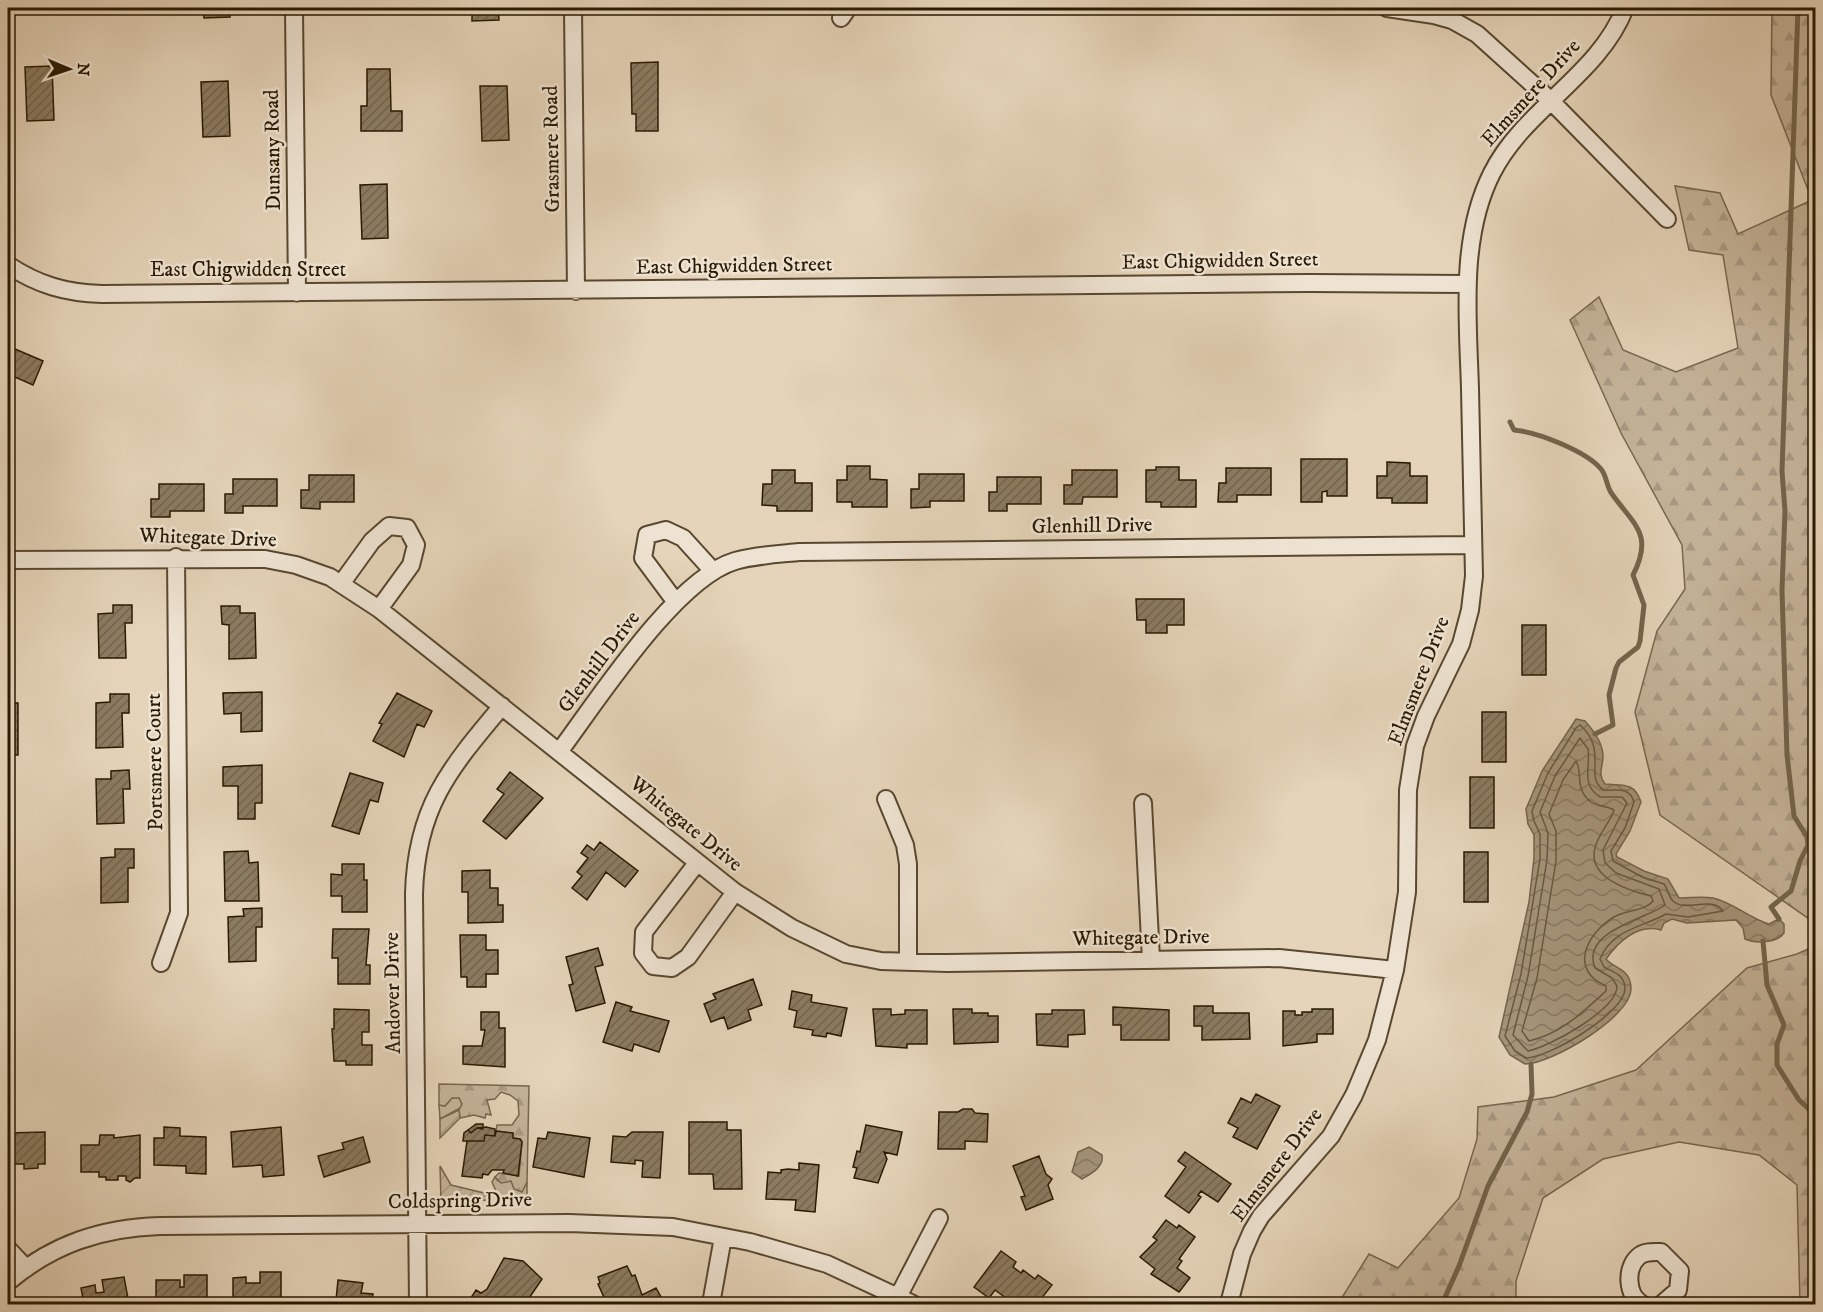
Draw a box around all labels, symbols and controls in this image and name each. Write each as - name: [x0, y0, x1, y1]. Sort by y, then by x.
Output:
- street label: Elmsmere Drive: [1476, 33, 1586, 152]
- north arrow: [39, 39, 99, 99]
- text: N: [73, 63, 93, 76]
- street label: Grasmere Road: [538, 85, 566, 213]
- street label: Dunsany Road: [259, 89, 287, 211]
- street label: East Chigwidden Street: [1121, 246, 1319, 276]
- street label: East Chigwidden Street: [635, 251, 833, 281]
- street label: East Chigwidden Street: [150, 257, 347, 283]
- street label: Glenhill Drive: [1031, 512, 1153, 540]
- street label: Whitegate Drive: [138, 523, 277, 553]
- street label: Glenhill Drive: [552, 606, 646, 718]
- street label: Elmsmere Drive: [1382, 613, 1456, 749]
- street label: Portsmere Court: [141, 693, 169, 831]
- street label: Whitegate Drive: [624, 770, 748, 878]
- street label: Whitegate Drive: [1071, 924, 1210, 952]
- street label: Andover Drive: [379, 932, 407, 1054]
- street label: Elmsmere Drive: [1226, 1103, 1329, 1227]
- street label: Coldspring Drive: [388, 1187, 533, 1215]

